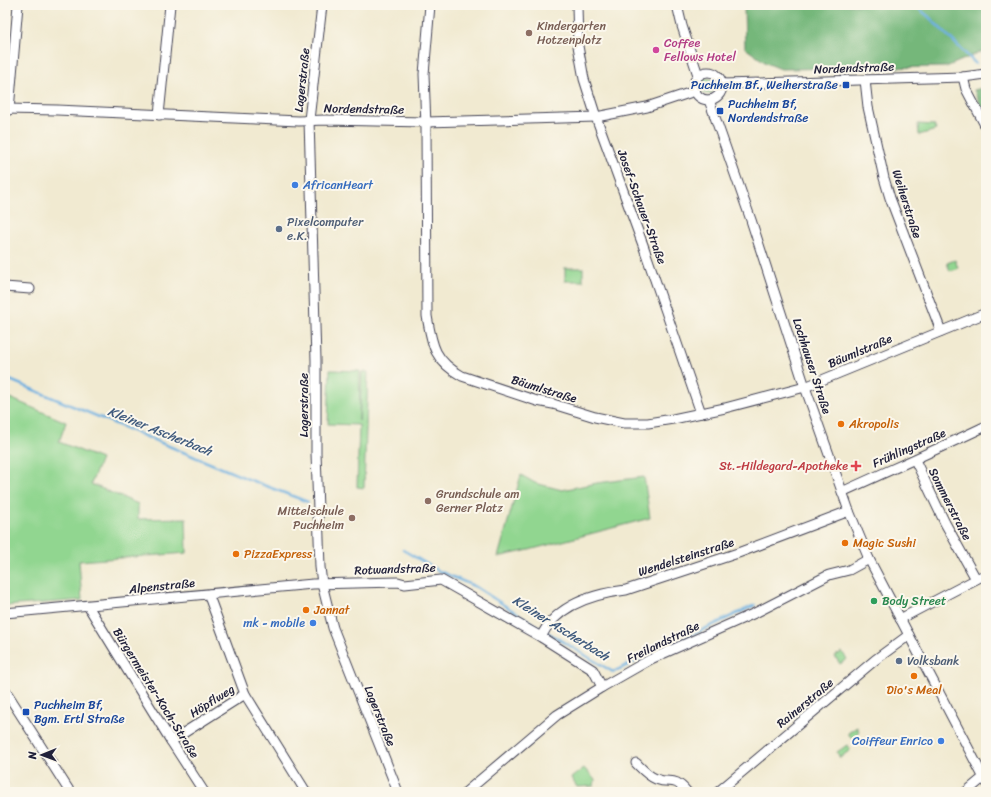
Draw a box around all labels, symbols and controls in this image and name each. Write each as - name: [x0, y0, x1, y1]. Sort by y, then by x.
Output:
- place label: Kindergarten Hotzenplotz: [537, 15, 606, 51]
- marker: Kindergarten Hotzenplotz: [524, 28, 534, 38]
- place label: Coffee Fellows Hotel: [664, 32, 736, 68]
- marker: Coffee Fellows Hotel: [651, 45, 661, 55]
- street label: Lagerstraße: [288, 47, 316, 113]
- street label: Nordendstraße: [813, 56, 895, 80]
- place label: Puchheim Bf., Weiherstraße: [691, 74, 838, 96]
- marker: Puchheim Bf., Weiherstraße: [841, 80, 851, 90]
- place label: Puchheim Bf, Nordendstraße: [728, 93, 808, 129]
- street label: Nordendstraße: [324, 97, 404, 121]
- marker: Puchheim Bf, Nordendstraße: [715, 106, 725, 116]
- street label: Josef-Schauer-Straße: [611, 145, 673, 268]
- street label: Weiherstraße: [886, 167, 928, 241]
- place label: AfricanHeart: [302, 174, 374, 196]
- marker: AfricanHeart: [290, 180, 300, 190]
- place label: Pixelcomputer e.K.: [287, 211, 364, 247]
- marker: Pixelcomputer e.K.: [274, 224, 284, 234]
- street label: Lochhauser Straße: [786, 315, 838, 417]
- street label: Bäumlstraße: [824, 328, 896, 374]
- street label: Bäumlstraße: [508, 369, 580, 409]
- street label: Lagerstraße: [293, 373, 315, 437]
- water label: Kleiner Ascherbach: [104, 400, 217, 463]
- place label: Akropolis: [848, 413, 899, 435]
- marker: Akropolis: [836, 419, 846, 429]
- street label: Frühlingstraße: [869, 422, 950, 474]
- place label: St.-Hildegard-Apotheke: [719, 455, 848, 477]
- marker: St.-Hildegard-Apotheke: [851, 461, 861, 471]
- street label: Sommerstraße: [922, 464, 978, 544]
- place label: Grundschule am Gerner Platz: [436, 483, 519, 519]
- marker: Grundschule am Gerner Platz: [423, 496, 433, 506]
- place label: Mittelschule Puchheim: [278, 500, 344, 536]
- marker: Mittelschule Puchheim: [347, 513, 357, 523]
- street label: Wendelsteinstraße: [635, 531, 737, 583]
- place label: Magic Sushi: [853, 532, 916, 554]
- marker: Magic Sushi: [840, 538, 850, 548]
- place label: PizzaExpress: [244, 543, 313, 565]
- marker: PizzaExpress: [231, 549, 241, 559]
- street label: Rotwandstraße: [354, 557, 436, 581]
- street label: Alpenstraße: [127, 572, 196, 600]
- water label: Kleiner Ascherbach: [508, 589, 615, 668]
- place label: Body Street: [882, 590, 946, 612]
- marker: Body Street: [869, 596, 879, 606]
- place label: Jannat: [313, 599, 351, 621]
- marker: Jannat: [301, 605, 311, 615]
- place label: mk - mobile: [243, 612, 305, 634]
- street label: Freilandstraße: [623, 615, 703, 669]
- marker: mk - mobile: [308, 618, 318, 628]
- street label: Bürgermeister-Koch-Straße: [107, 623, 205, 763]
- place label: Volksbank: [907, 650, 959, 672]
- marker: Volksbank: [894, 656, 904, 666]
- marker: Dio's Meal: [909, 671, 919, 681]
- street label: Rainerstraße: [771, 672, 839, 734]
- street label: Höpflweg: [185, 678, 239, 724]
- place label: Dio's Meal: [886, 679, 942, 701]
- street label: Lagerstraße: [358, 682, 402, 750]
- place label: Puchheim Bf, Bgm. Ertl Straße: [34, 694, 125, 730]
- marker: Puchheim Bf, Bgm. Ertl Straße: [21, 707, 31, 717]
- place label: Coiffeur Enrico: [852, 730, 933, 752]
- north arrow: [22, 735, 62, 775]
- marker: Coiffeur Enrico: [936, 736, 946, 746]
- text: N: [23, 751, 42, 760]

